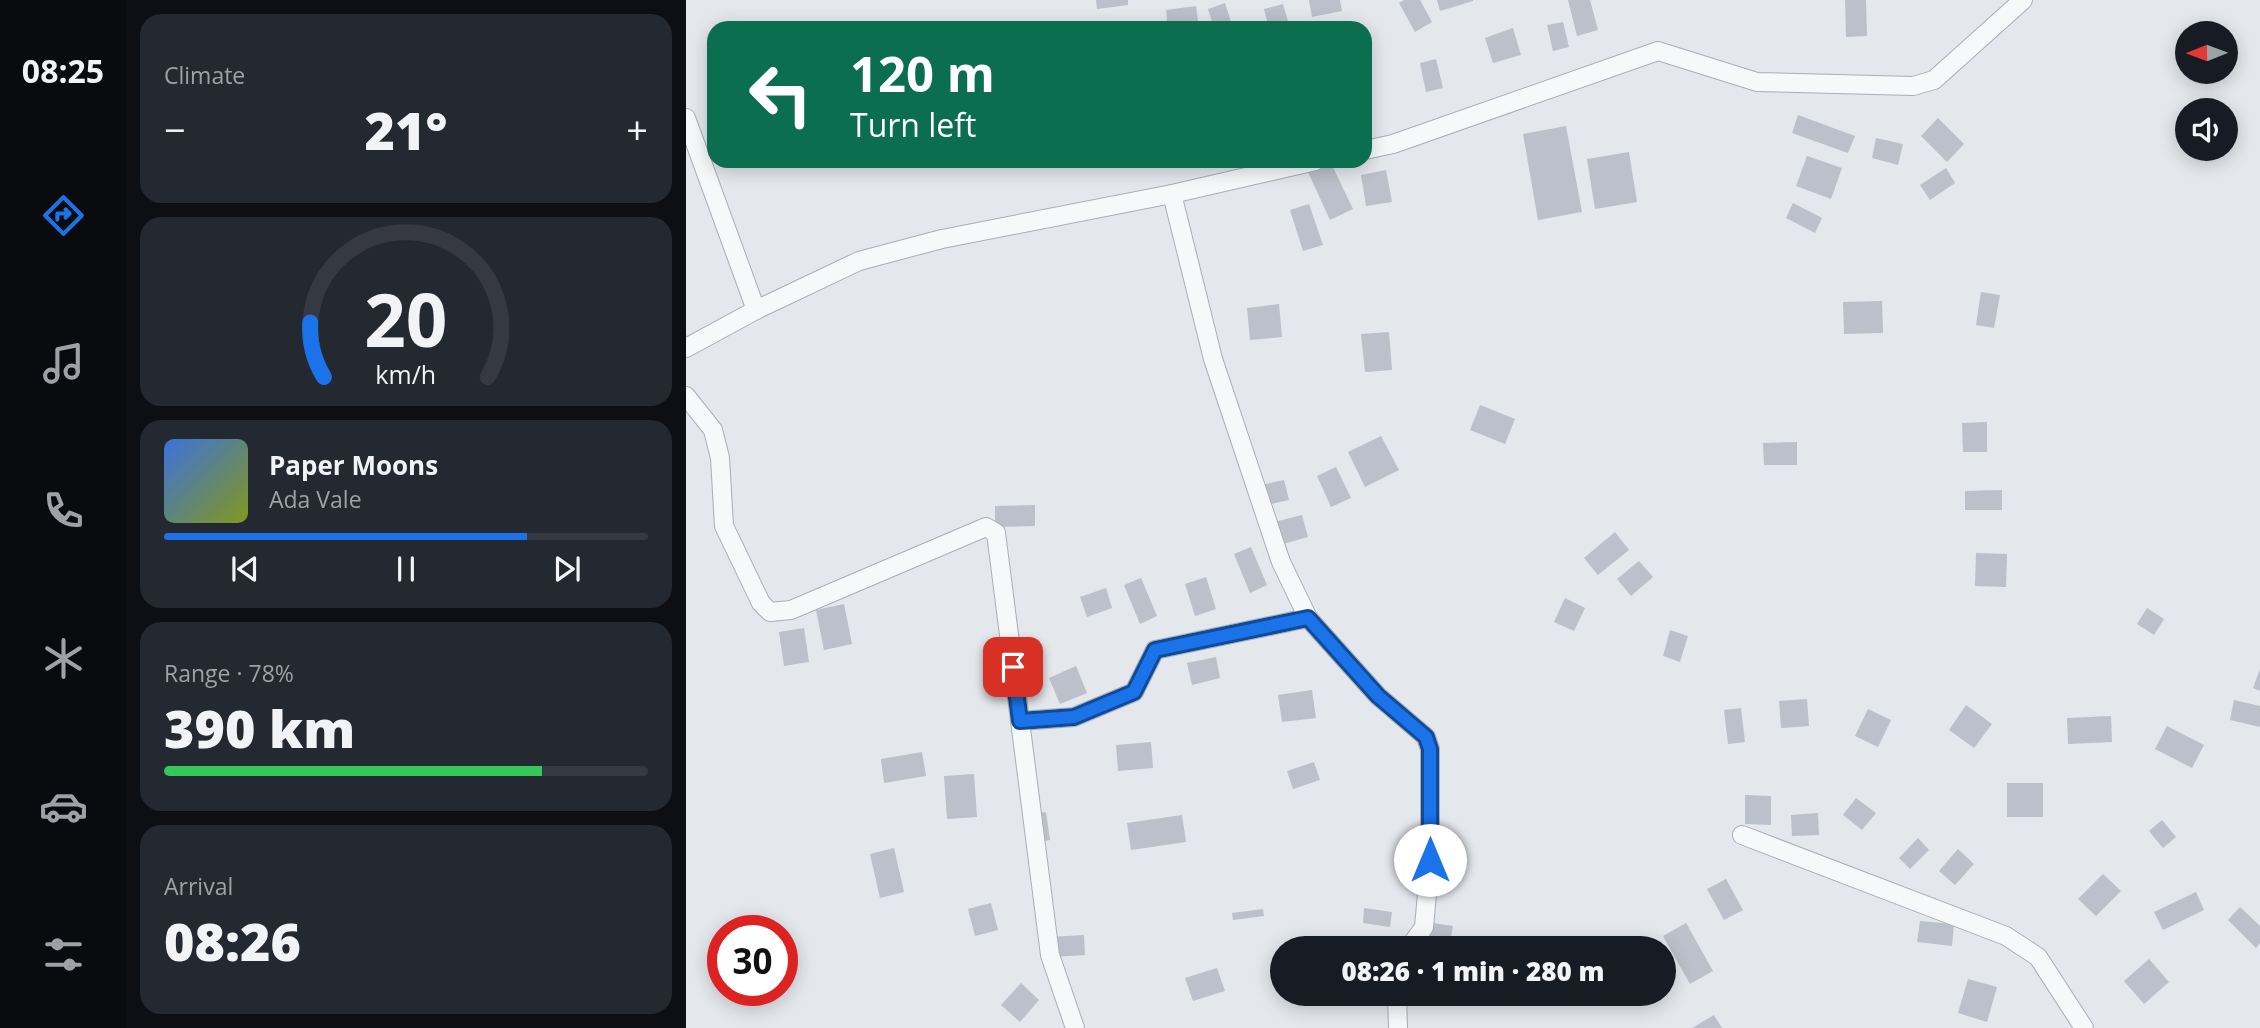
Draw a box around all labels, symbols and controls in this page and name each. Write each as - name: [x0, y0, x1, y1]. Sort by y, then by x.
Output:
- north arrow: [2175, 21, 2238, 84]
- map controls: [2175, 21, 2238, 161]
- text: 120 m: [850, 40, 995, 106]
- text: 08:25: [22, 49, 104, 92]
- icon: left: [735, 49, 826, 140]
- text: Climate: [164, 59, 245, 91]
- text: 21°: [365, 94, 447, 165]
- button: sound: [2175, 98, 2238, 161]
- text: −: [164, 103, 186, 155]
- text: +: [626, 103, 648, 155]
- text: Turn left: [850, 103, 976, 146]
- icon: directions: [39, 191, 88, 240]
- text: 20: [364, 270, 448, 369]
- icon: music: [39, 339, 88, 388]
- text: km/h: [376, 357, 436, 391]
- text: Paper Moons: [269, 447, 438, 483]
- text: Ada Vale: [269, 483, 362, 515]
- icon: phone: [39, 486, 88, 535]
- icon: previous: [226, 550, 264, 588]
- icon: pause: [387, 550, 425, 588]
- icon: next: [548, 550, 586, 588]
- icon: climate: [39, 634, 88, 683]
- pin: [983, 637, 1043, 697]
- icon: arrive: [994, 648, 1032, 686]
- text: Range · 78%: [164, 657, 294, 689]
- text: 390 km: [164, 692, 355, 763]
- icon: car: [39, 782, 88, 831]
- position arrow: [1393, 823, 1467, 897]
- text: Arrival: [164, 870, 233, 902]
- text: 08:26: [164, 905, 301, 976]
- speed limit sign: 30: [707, 915, 798, 1006]
- icon: filters: [39, 930, 88, 979]
- text: 08:26 · 1 min · 280 m: [1342, 953, 1604, 989]

